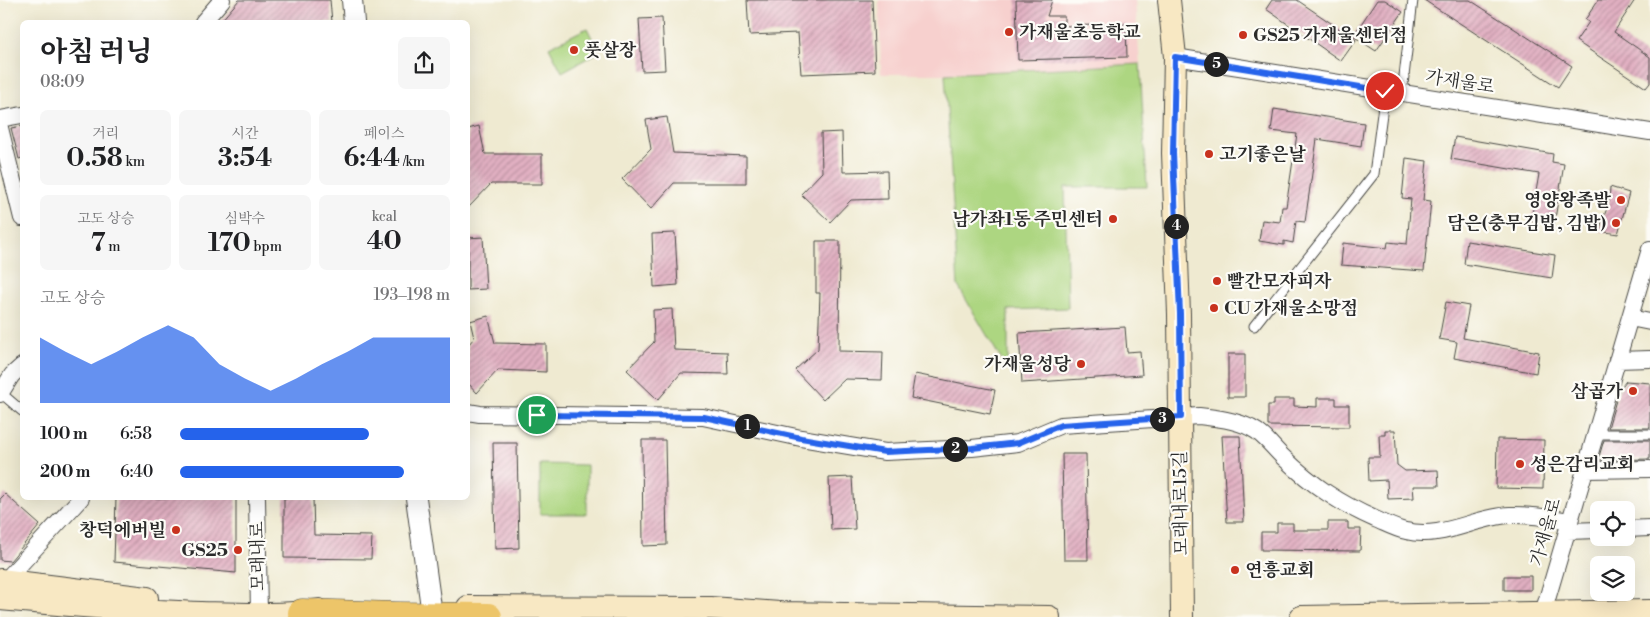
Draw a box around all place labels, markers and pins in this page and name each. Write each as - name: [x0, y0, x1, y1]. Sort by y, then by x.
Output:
- place label: 가재울초등학교: [1019, 21, 1141, 44]
- place label: GS25 가재울센터점: [1253, 24, 1407, 47]
- marker: 가재울초등학교: [1003, 26, 1015, 38]
- marker: GS25 가재울센터점: [1237, 29, 1249, 41]
- place label: 풋살장: [584, 39, 637, 62]
- marker: 풋살장: [568, 44, 580, 56]
- pin: 5: [1204, 52, 1228, 76]
- pin: [1364, 70, 1406, 112]
- place label: 고기좋은날: [1219, 143, 1307, 166]
- marker: 고기좋은날: [1203, 148, 1215, 160]
- place label: 영양왕족발: [1524, 189, 1612, 212]
- marker: 영양왕족발: [1615, 194, 1627, 206]
- place label: 남가좌1동 주민센터: [952, 208, 1103, 231]
- place label: 담은(충무김밥, 김밥): [1447, 212, 1606, 235]
- marker: 남가좌1동 주민센터: [1107, 213, 1119, 225]
- pin: 4: [1164, 214, 1188, 238]
- marker: 담은(충무김밥, 김밥): [1610, 217, 1622, 229]
- place label: 빨간모자피자: [1227, 270, 1332, 293]
- marker: 빨간모자피자: [1211, 275, 1223, 287]
- place label: CU 가재울소망점: [1224, 297, 1358, 320]
- marker: CU 가재울소망점: [1208, 302, 1220, 314]
- place label: 가재울성당: [984, 353, 1072, 376]
- marker: 가재울성당: [1075, 358, 1087, 370]
- place label: 삼곱가: [1571, 380, 1624, 403]
- marker: 삼곱가: [1627, 385, 1639, 397]
- pin: [516, 394, 558, 436]
- pin: 3: [1150, 406, 1174, 432]
- pin: 1: [734, 414, 760, 438]
- pin: 2: [942, 436, 968, 462]
- place label: 성은감리교회: [1530, 453, 1634, 476]
- marker: 성은감리교회: [1514, 458, 1526, 470]
- place label: 창덕에버빌: [79, 519, 166, 542]
- marker: 창덕에버빌: [170, 524, 182, 536]
- place label: GS25: [181, 539, 228, 562]
- marker: GS25: [232, 544, 244, 556]
- place label: 연흥교회: [1245, 559, 1315, 582]
- marker: 연흥교회: [1229, 564, 1241, 576]

